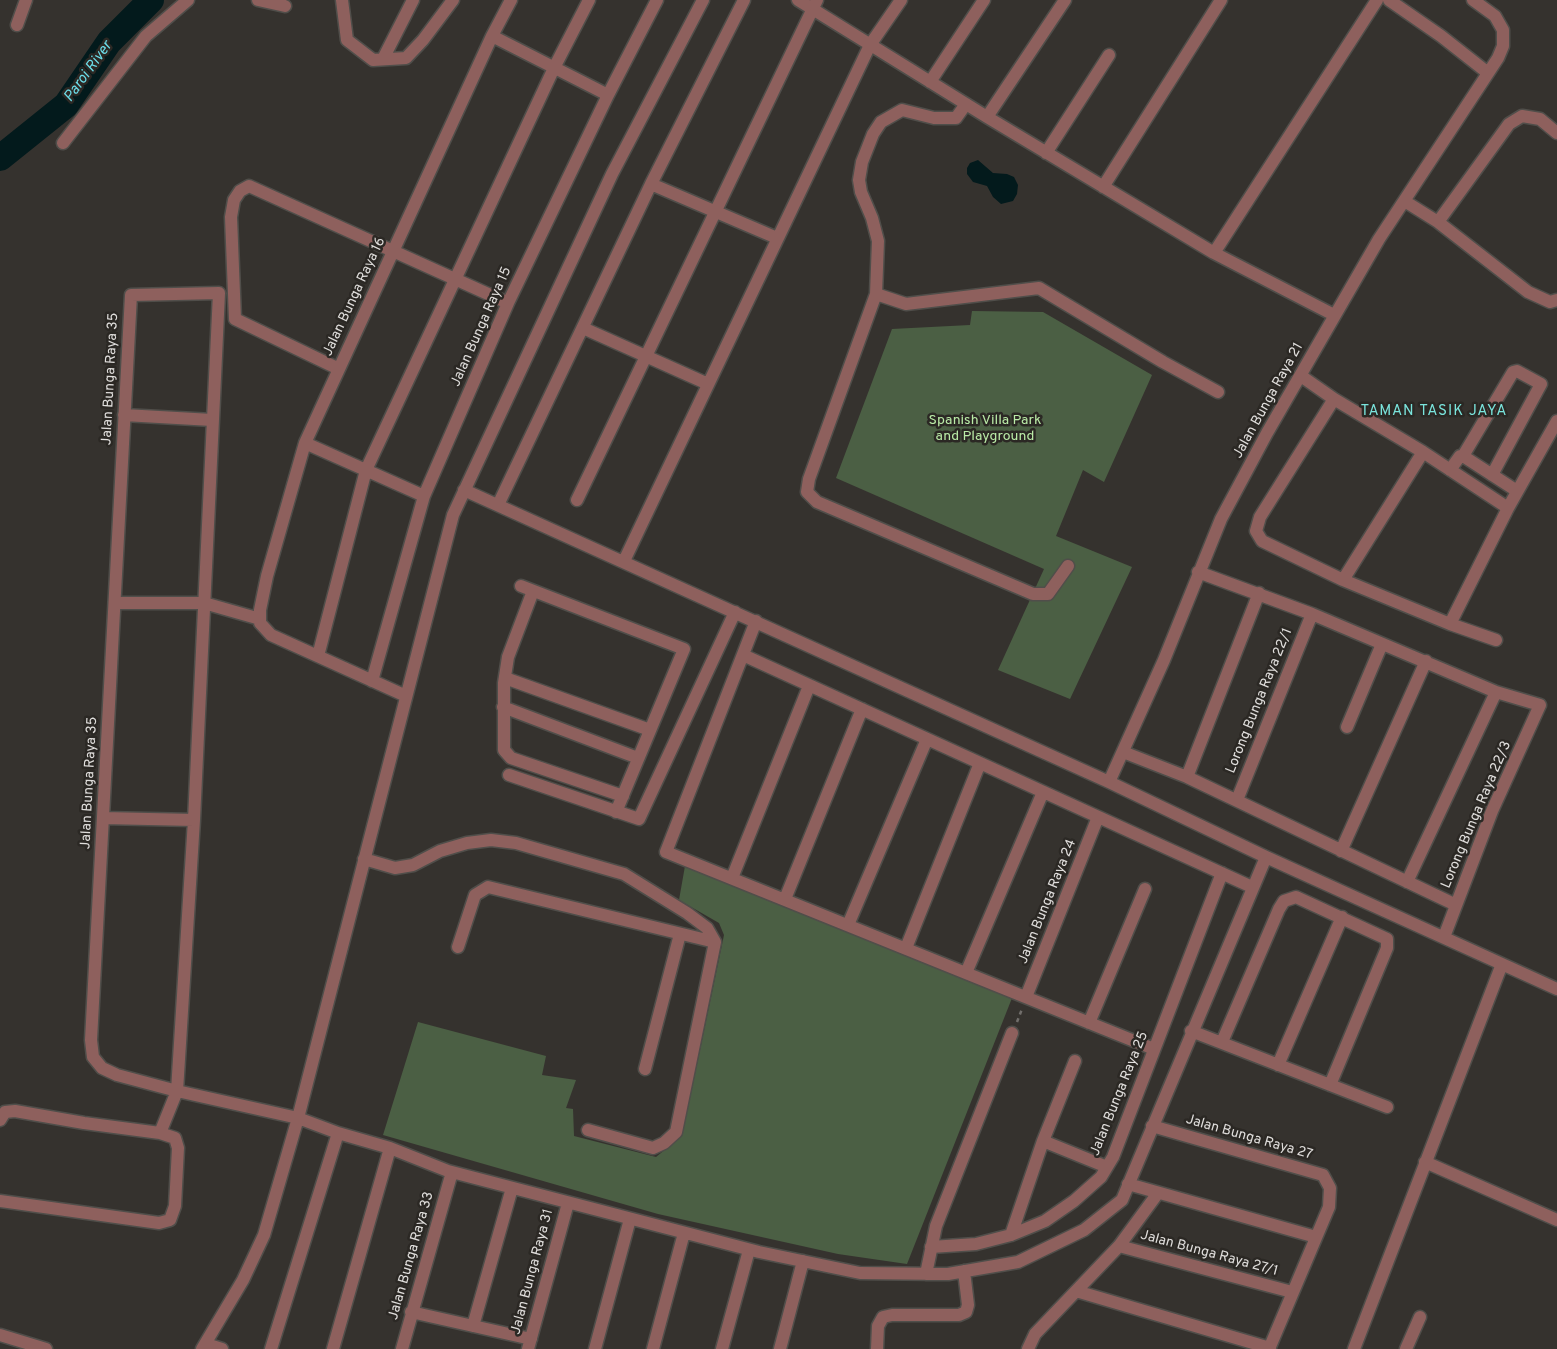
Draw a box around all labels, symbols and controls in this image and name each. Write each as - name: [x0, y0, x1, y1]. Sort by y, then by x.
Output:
- water label: Paroi River: [61, 38, 117, 106]
- street label: Jalan Bunga Raya 16: [320, 235, 390, 359]
- street label: Jalan Bunga Raya 15: [448, 264, 516, 390]
- street label: Jalan Bunga Raya 35: [99, 312, 123, 446]
- street label: Jalan Bunga Raya 21: [1230, 340, 1308, 462]
- district label: TAMAN TASIK JAYA: [1358, 403, 1510, 421]
- park label: Spanish Villa Park and Playground: [929, 413, 1041, 446]
- street label: Lorong Bunga Raya 22/1: [1223, 626, 1297, 776]
- street label: Jalan Bunga Raya 35: [78, 716, 102, 850]
- street label: Lorong Bunga Raya 22/3: [1438, 739, 1516, 891]
- street label: Jalan Bunga Raya 24: [1015, 837, 1081, 967]
- street label: Jalan Bunga Raya 25: [1087, 1029, 1153, 1159]
- street label: Jalan Bunga Raya 27: [1184, 1112, 1314, 1164]
- street label: Jalan Bunga Raya 33: [386, 1190, 438, 1322]
- street label: Jalan Bunga Raya 31: [508, 1207, 558, 1337]
- street label: Jalan Bunga Raya 27/1: [1138, 1228, 1280, 1280]

